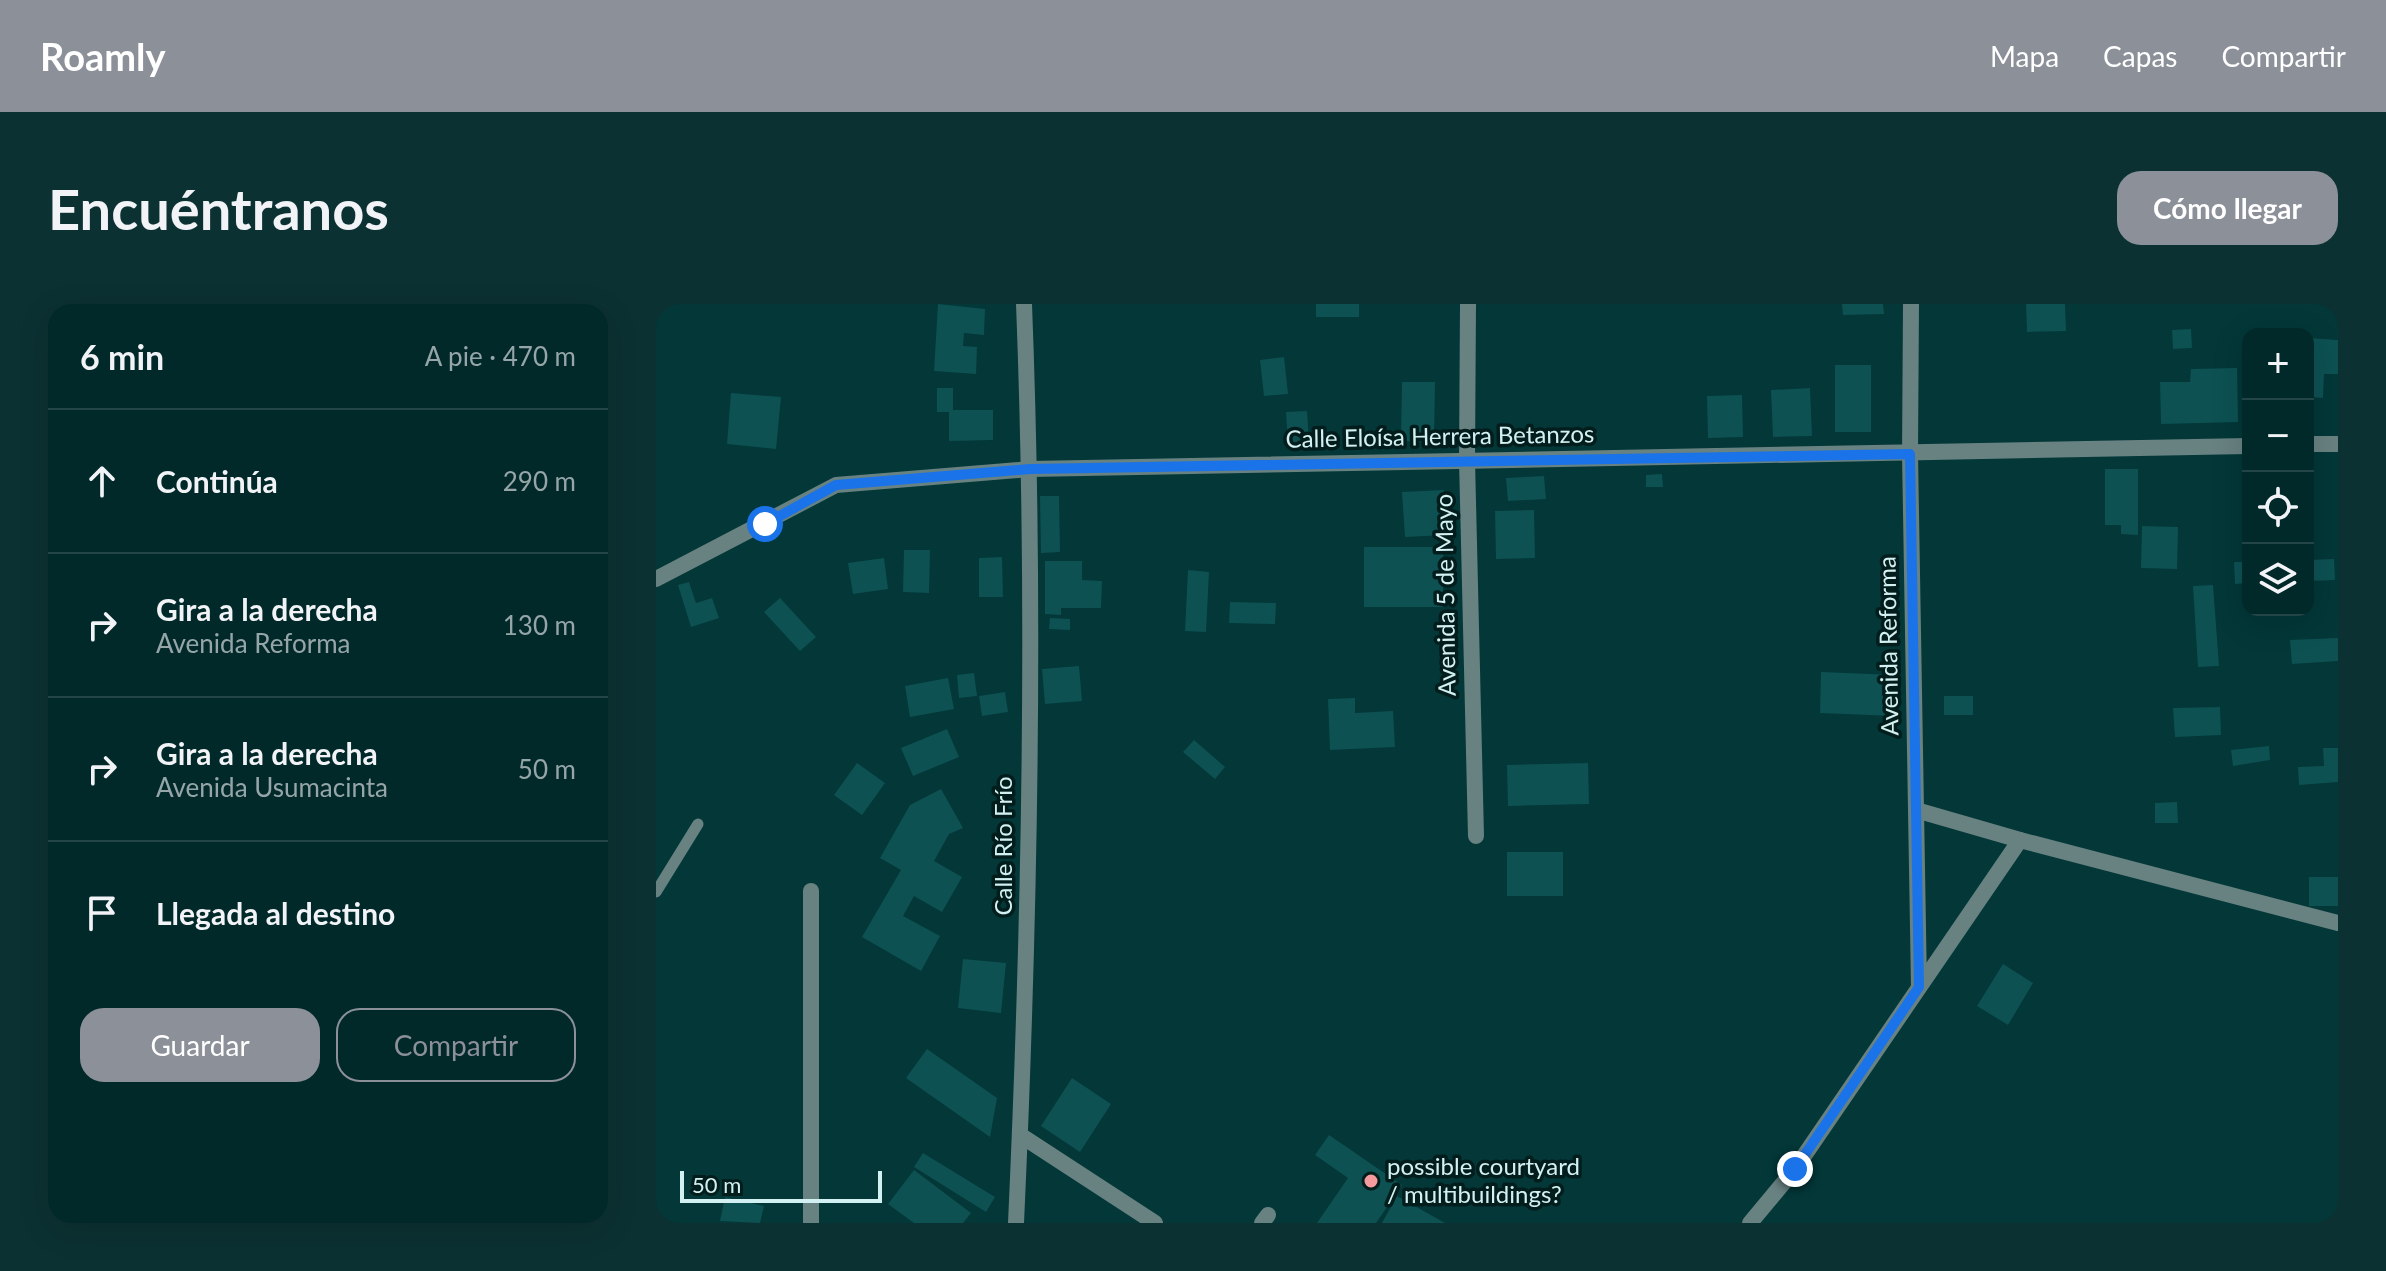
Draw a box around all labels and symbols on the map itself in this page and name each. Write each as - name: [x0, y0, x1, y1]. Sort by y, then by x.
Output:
- street label: Calle Eloísa Herrera Betanzos: [1285, 418, 1595, 453]
- street label: Avenida 5 de Mayo: [1428, 494, 1461, 696]
- route start: [747, 506, 783, 542]
- street label: Avenida Reforma: [1871, 556, 1904, 736]
- street label: Calle Río Frío: [988, 776, 1017, 916]
- place label: possible courtyard / multibuildings?: [1387, 1151, 1580, 1208]
- route end: [1777, 1151, 1813, 1187]
- scale bar: [680, 1167, 882, 1203]
- marker: possible courtyard / multibuildings?: [1362, 1172, 1380, 1190]

